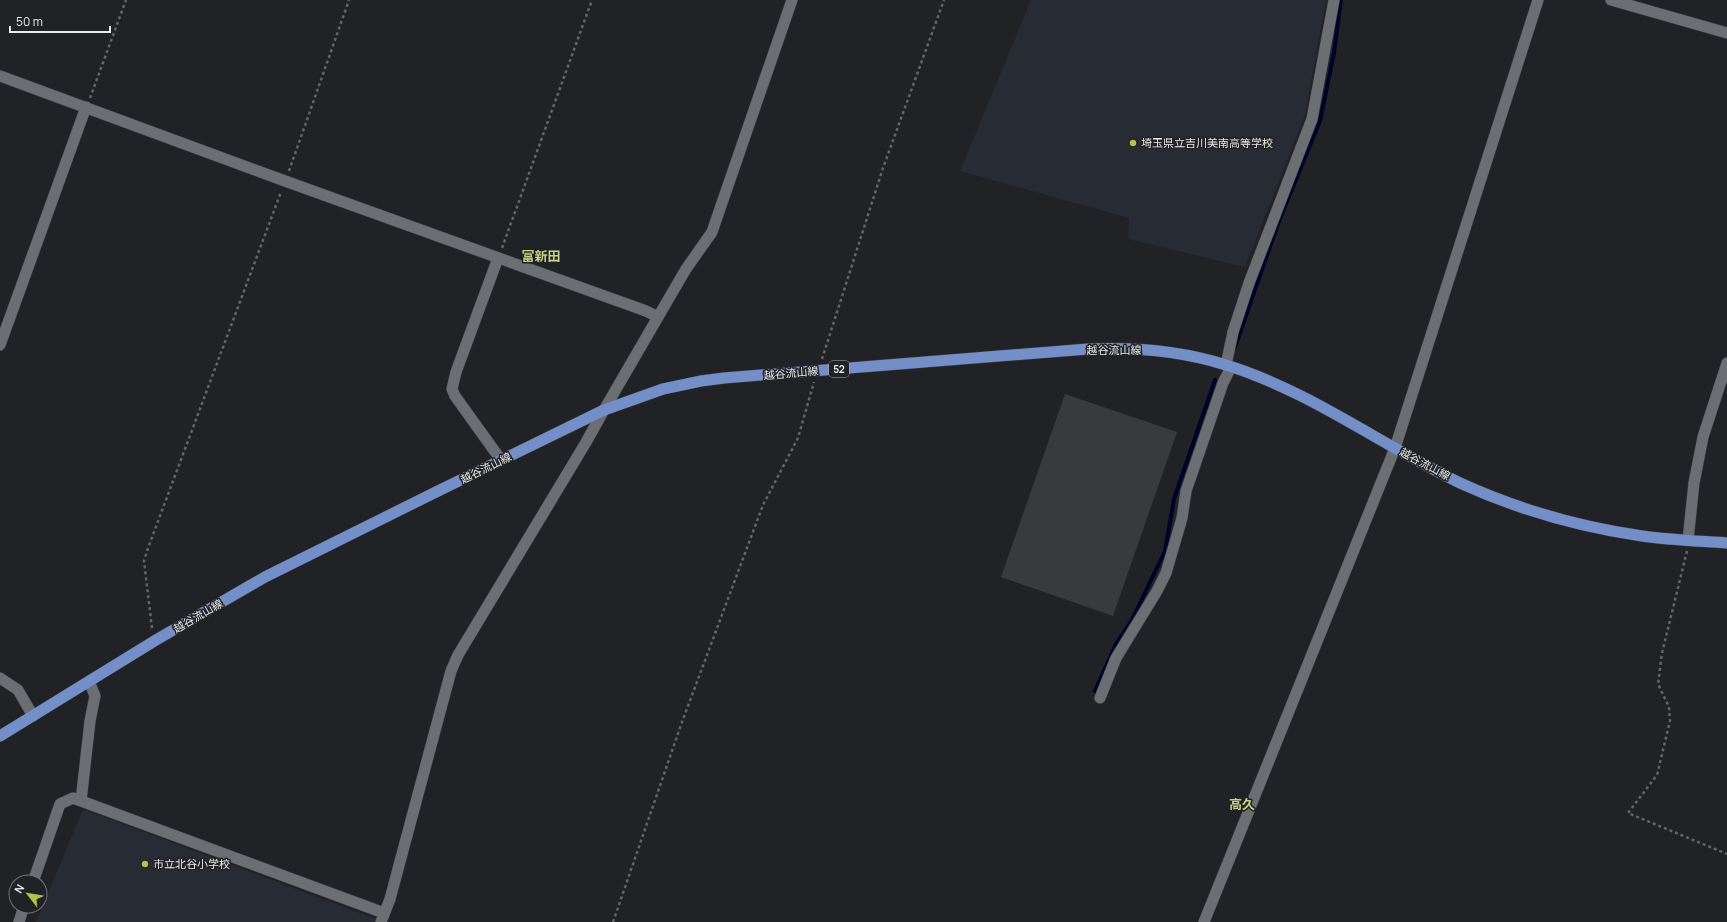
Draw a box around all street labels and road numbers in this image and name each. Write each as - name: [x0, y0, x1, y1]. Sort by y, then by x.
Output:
- street label: 越谷流山線: [1087, 342, 1142, 357]
- road number: 52: [829, 361, 849, 377]
- street label: 越谷流山線: [763, 363, 819, 382]
- street label: 越谷流山線: [1397, 444, 1453, 483]
- street label: 越谷流山線: [458, 449, 514, 486]
- street label: 越谷流山線: [170, 595, 225, 636]

